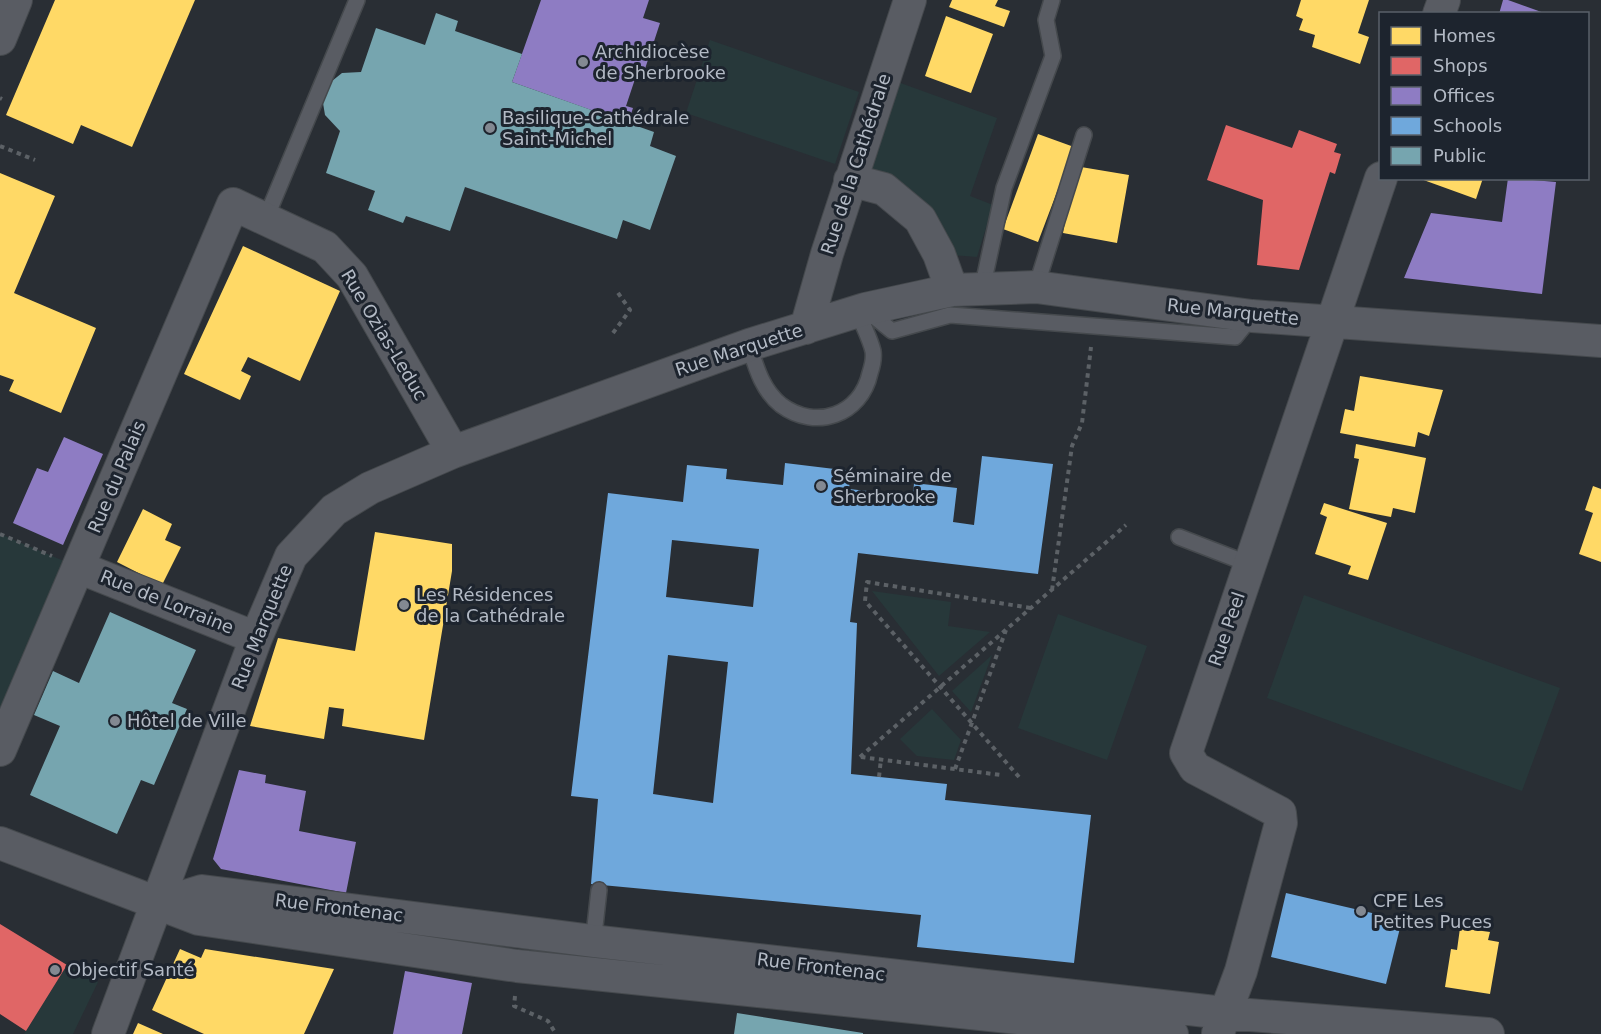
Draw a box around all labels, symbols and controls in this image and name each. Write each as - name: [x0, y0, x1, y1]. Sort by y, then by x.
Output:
- legend: [1379, 12, 1589, 180]
- text: Homes: [1433, 25, 1496, 46]
- place label: Archidiocèse de Sherbrooke: [595, 41, 726, 83]
- marker: Archidiocèse de Sherbrooke: [576, 55, 590, 69]
- text: Shops: [1433, 55, 1488, 76]
- street label: Rue de la Cathédrale: [816, 71, 895, 257]
- text: Offices: [1433, 85, 1495, 106]
- place label: Basilique-Cathédrale Saint-Michel: [502, 107, 689, 149]
- text: Schools: [1433, 115, 1502, 136]
- marker: Basilique-Cathédrale Saint-Michel: [483, 121, 497, 135]
- text: Public: [1433, 145, 1486, 166]
- street label: Rue Ozias-Leduc: [337, 265, 432, 404]
- street label: Rue Marquette: [1166, 294, 1300, 329]
- street label: Rue Marquette: [673, 319, 805, 380]
- street label: Rue du Palais: [83, 417, 150, 536]
- place label: Séminaire de Sherbrooke: [833, 465, 952, 507]
- marker: Séminaire de Sherbrooke: [814, 479, 828, 493]
- street label: Rue Marquette: [227, 561, 296, 692]
- street label: Rue de Lorraine: [97, 565, 237, 638]
- place label: Les Résidences de la Cathédrale: [416, 584, 565, 626]
- street label: Rue Peel: [1204, 589, 1249, 669]
- marker: Les Résidences de la Cathédrale: [397, 598, 411, 612]
- place label: Hôtel de Ville: [127, 710, 247, 731]
- marker: Hôtel de Ville: [108, 714, 122, 728]
- street label: Rue Frontenac: [274, 889, 404, 926]
- place label: CPE Les Petites Puces: [1373, 890, 1492, 932]
- marker: CPE Les Petites Puces: [1354, 904, 1368, 918]
- street label: Rue Frontenac: [756, 948, 886, 985]
- place label: Objectif Santé: [67, 959, 195, 980]
- marker: Objectif Santé: [48, 963, 62, 977]

